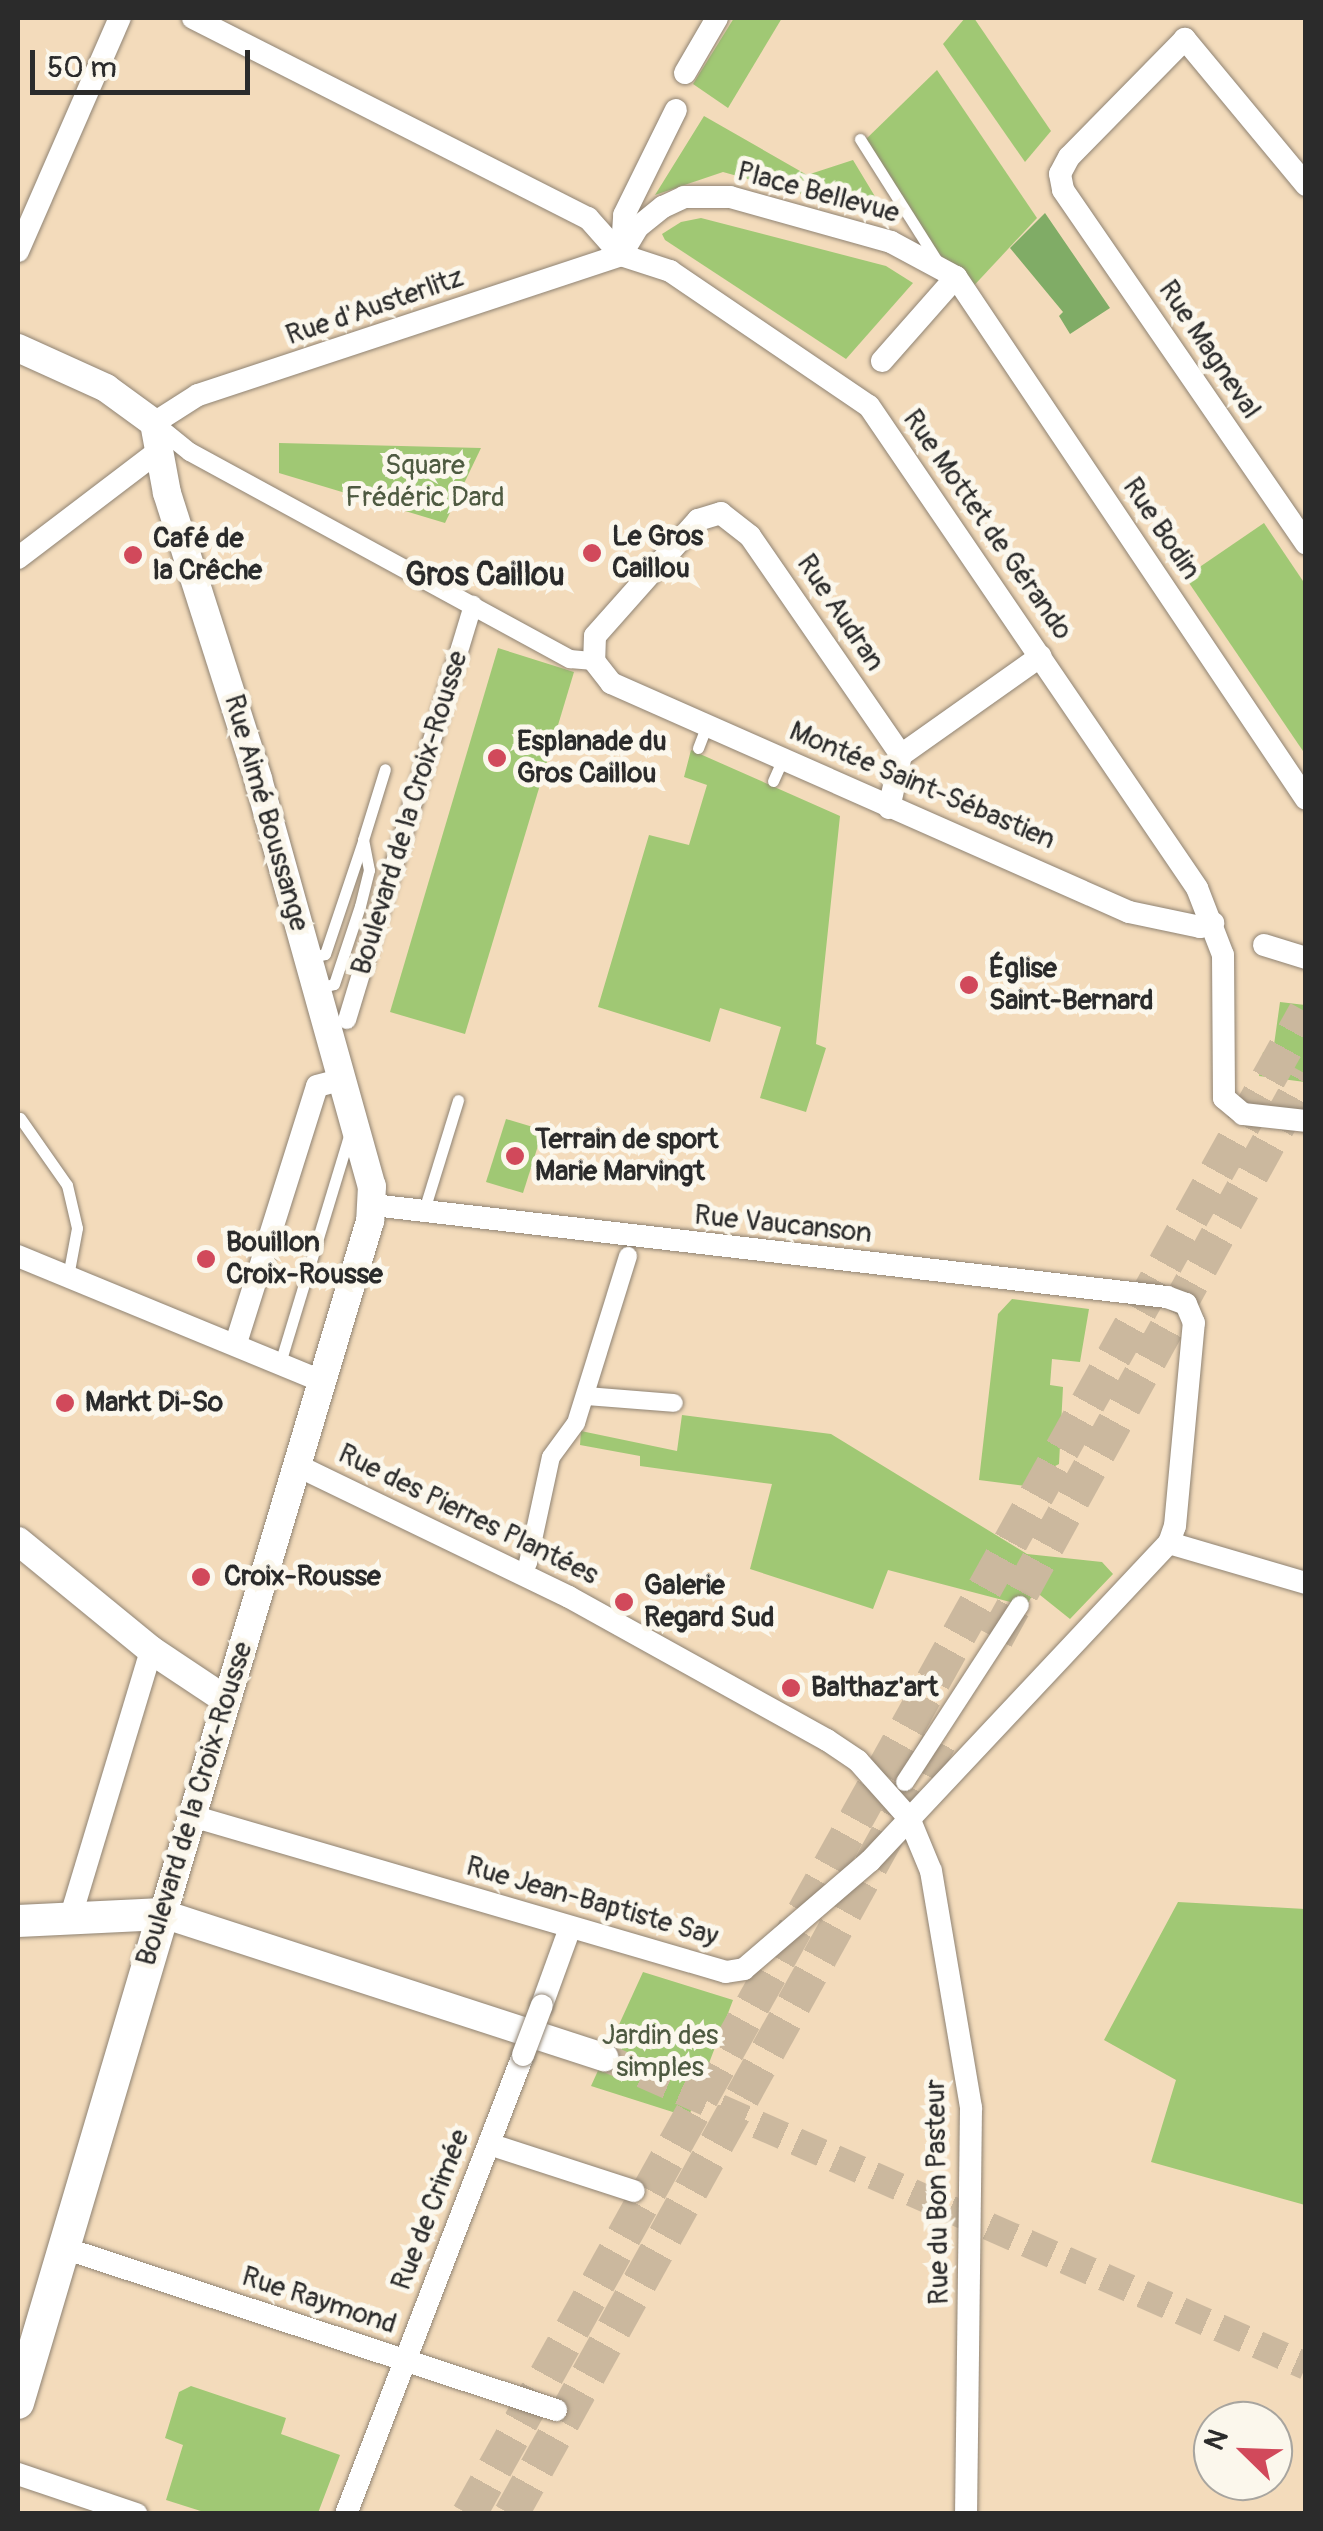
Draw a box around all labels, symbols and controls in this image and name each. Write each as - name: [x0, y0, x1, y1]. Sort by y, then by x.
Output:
- scale bar: [35, 30, 255, 92]
- text: 50 m: [47, 49, 117, 86]
- street label: Place Bellevue: [733, 155, 903, 231]
- street label: Rue d'Austerlitz: [282, 261, 468, 353]
- street label: Rue Magneval: [1151, 275, 1267, 425]
- street label: Rue Mottet de Gérando: [895, 404, 1079, 646]
- park label: Square Frédéric Dard: [345, 449, 505, 515]
- street label: Rue Bodin: [1115, 472, 1207, 586]
- place label: Le Gros Caillou: [612, 520, 703, 586]
- place label: Café de la Crêche: [153, 522, 262, 588]
- marker: Le Gros Caillou: [581, 542, 603, 564]
- marker: Café de la Crêche: [122, 544, 144, 566]
- street label: Rue Audran: [789, 548, 891, 678]
- district label: Gros Caillou: [405, 556, 565, 594]
- street label: Boulevard de la Croix-Rousse: [345, 647, 475, 979]
- street label: Rue Aimé Boussange: [216, 691, 316, 935]
- street label: Montée Saint-Sébastien: [784, 715, 1060, 857]
- place label: Esplanade du Gros Caillou: [517, 725, 667, 791]
- marker: Esplanade du Gros Caillou: [486, 747, 508, 769]
- place label: Église Saint-Bernard: [989, 952, 1153, 1018]
- marker: Église Saint-Bernard: [958, 974, 980, 996]
- place label: Terrain de sport Marie Marvingt: [535, 1123, 718, 1189]
- marker: Terrain de sport Marie Marvingt: [504, 1145, 526, 1167]
- street label: Rue Vaucanson: [693, 1199, 873, 1251]
- place label: Bouillon Croix-Rousse: [226, 1226, 383, 1292]
- marker: Bouillon Croix-Rousse: [195, 1248, 217, 1270]
- place label: Markt Di-So: [85, 1386, 223, 1420]
- marker: Markt Di-So: [54, 1392, 76, 1414]
- street label: Rue des Pierres Plantées: [333, 1437, 603, 1593]
- place label: Croix-Rousse: [224, 1560, 381, 1594]
- marker: Croix-Rousse: [188, 1564, 214, 1590]
- place label: Galerie Regard Sud: [644, 1569, 774, 1635]
- marker: Galerie Regard Sud: [613, 1591, 635, 1613]
- street label: Boulevard de la Croix-Rousse: [130, 1638, 260, 1970]
- place label: Balthaz'art: [811, 1671, 938, 1705]
- marker: Balthaz'art: [780, 1677, 802, 1699]
- street label: Rue Jean-Baptiste Say: [462, 1850, 722, 1954]
- park label: Jardin des simples: [602, 2019, 718, 2085]
- street label: Rue du Bon Pasteur: [919, 2079, 957, 2305]
- street label: Rue de Crimée: [385, 2125, 477, 2295]
- street label: Rue Raymond: [237, 2260, 401, 2342]
- north arrow: [1193, 2401, 1293, 2501]
- text: N: [1197, 2424, 1237, 2455]

